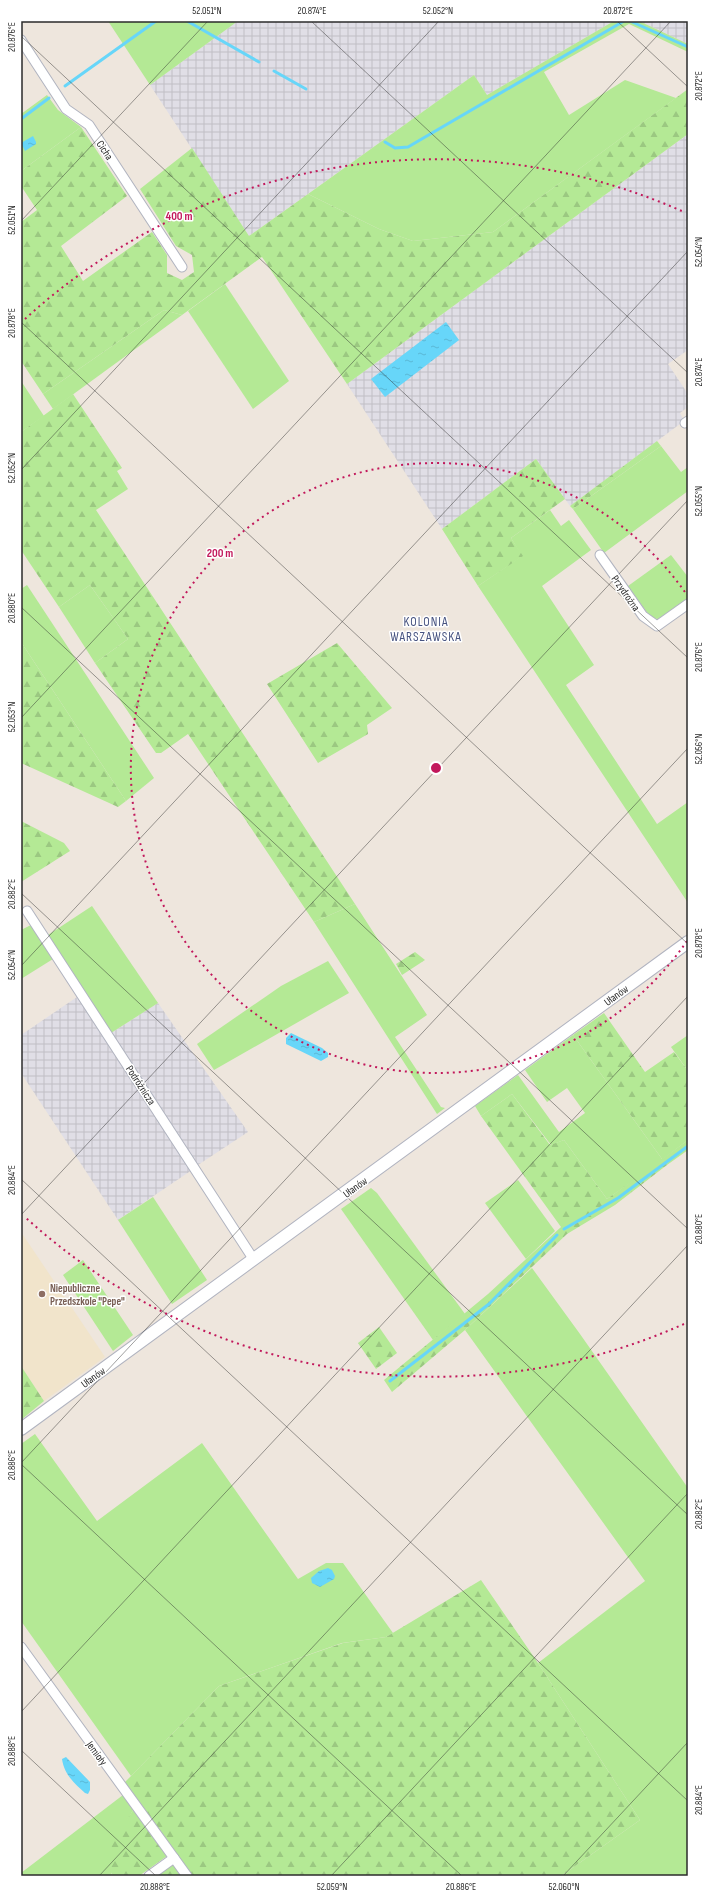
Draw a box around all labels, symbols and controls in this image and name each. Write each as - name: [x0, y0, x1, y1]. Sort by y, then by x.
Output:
- text: 52.051°N: [192, 5, 222, 17]
- text: 20.874°E: [298, 5, 326, 17]
- text: 52.052°N: [423, 5, 453, 17]
- text: 20.872°E: [603, 5, 633, 17]
- text: 20.876°E: [6, 22, 18, 52]
- text: 20.872°E: [693, 71, 705, 101]
- street label: Cicha: [93, 138, 116, 163]
- text: 52.051°N: [6, 205, 18, 235]
- text: 400 m: [166, 209, 192, 224]
- text: 52.054°N: [693, 237, 705, 267]
- text: 20.878°E: [6, 308, 18, 338]
- text: 20.874°E: [693, 358, 705, 386]
- text: 52.052°N: [6, 453, 18, 483]
- text: 52.055°N: [693, 486, 705, 516]
- text: 200 m: [207, 546, 233, 561]
- street label: Przydrożna: [609, 573, 643, 614]
- text: 20.880°E: [6, 593, 18, 623]
- district label: KOLONIA WARSZAWSKA: [390, 614, 462, 645]
- text: 20.876°E: [693, 642, 705, 672]
- text: 52.053°N: [6, 702, 18, 732]
- text: 52.056°N: [693, 734, 705, 764]
- centre of rings: [429, 761, 443, 775]
- text: 20.882°E: [6, 879, 18, 909]
- text: 20.878°E: [693, 928, 705, 958]
- text: 52.054°N: [6, 950, 18, 980]
- street label: Ułanów: [601, 982, 631, 1009]
- street label: Podróżnicza: [123, 1063, 158, 1107]
- text: 20.884°E: [6, 1165, 18, 1195]
- street label: Ułanów: [340, 1174, 370, 1201]
- text: 20.880°E: [693, 1214, 705, 1244]
- place label: Niepubliczne Przedszkole "Pepe": [50, 1282, 125, 1308]
- marker: Niepubliczne Przedszkole "Pepe": [37, 1289, 47, 1299]
- street label: Ułanów: [78, 1364, 108, 1391]
- text: 20.886°E: [6, 1450, 18, 1480]
- text: 20.882°E: [693, 1499, 705, 1529]
- text: 20.888°E: [6, 1736, 18, 1766]
- street label: Jemioły: [83, 1738, 110, 1769]
- text: 20.884°E: [693, 1785, 705, 1815]
- text: 20.888°E: [140, 1881, 170, 1893]
- text: 52.059°N: [317, 1881, 347, 1893]
- text: 20.886°E: [446, 1881, 476, 1893]
- text: 52.060°N: [548, 1881, 580, 1893]

